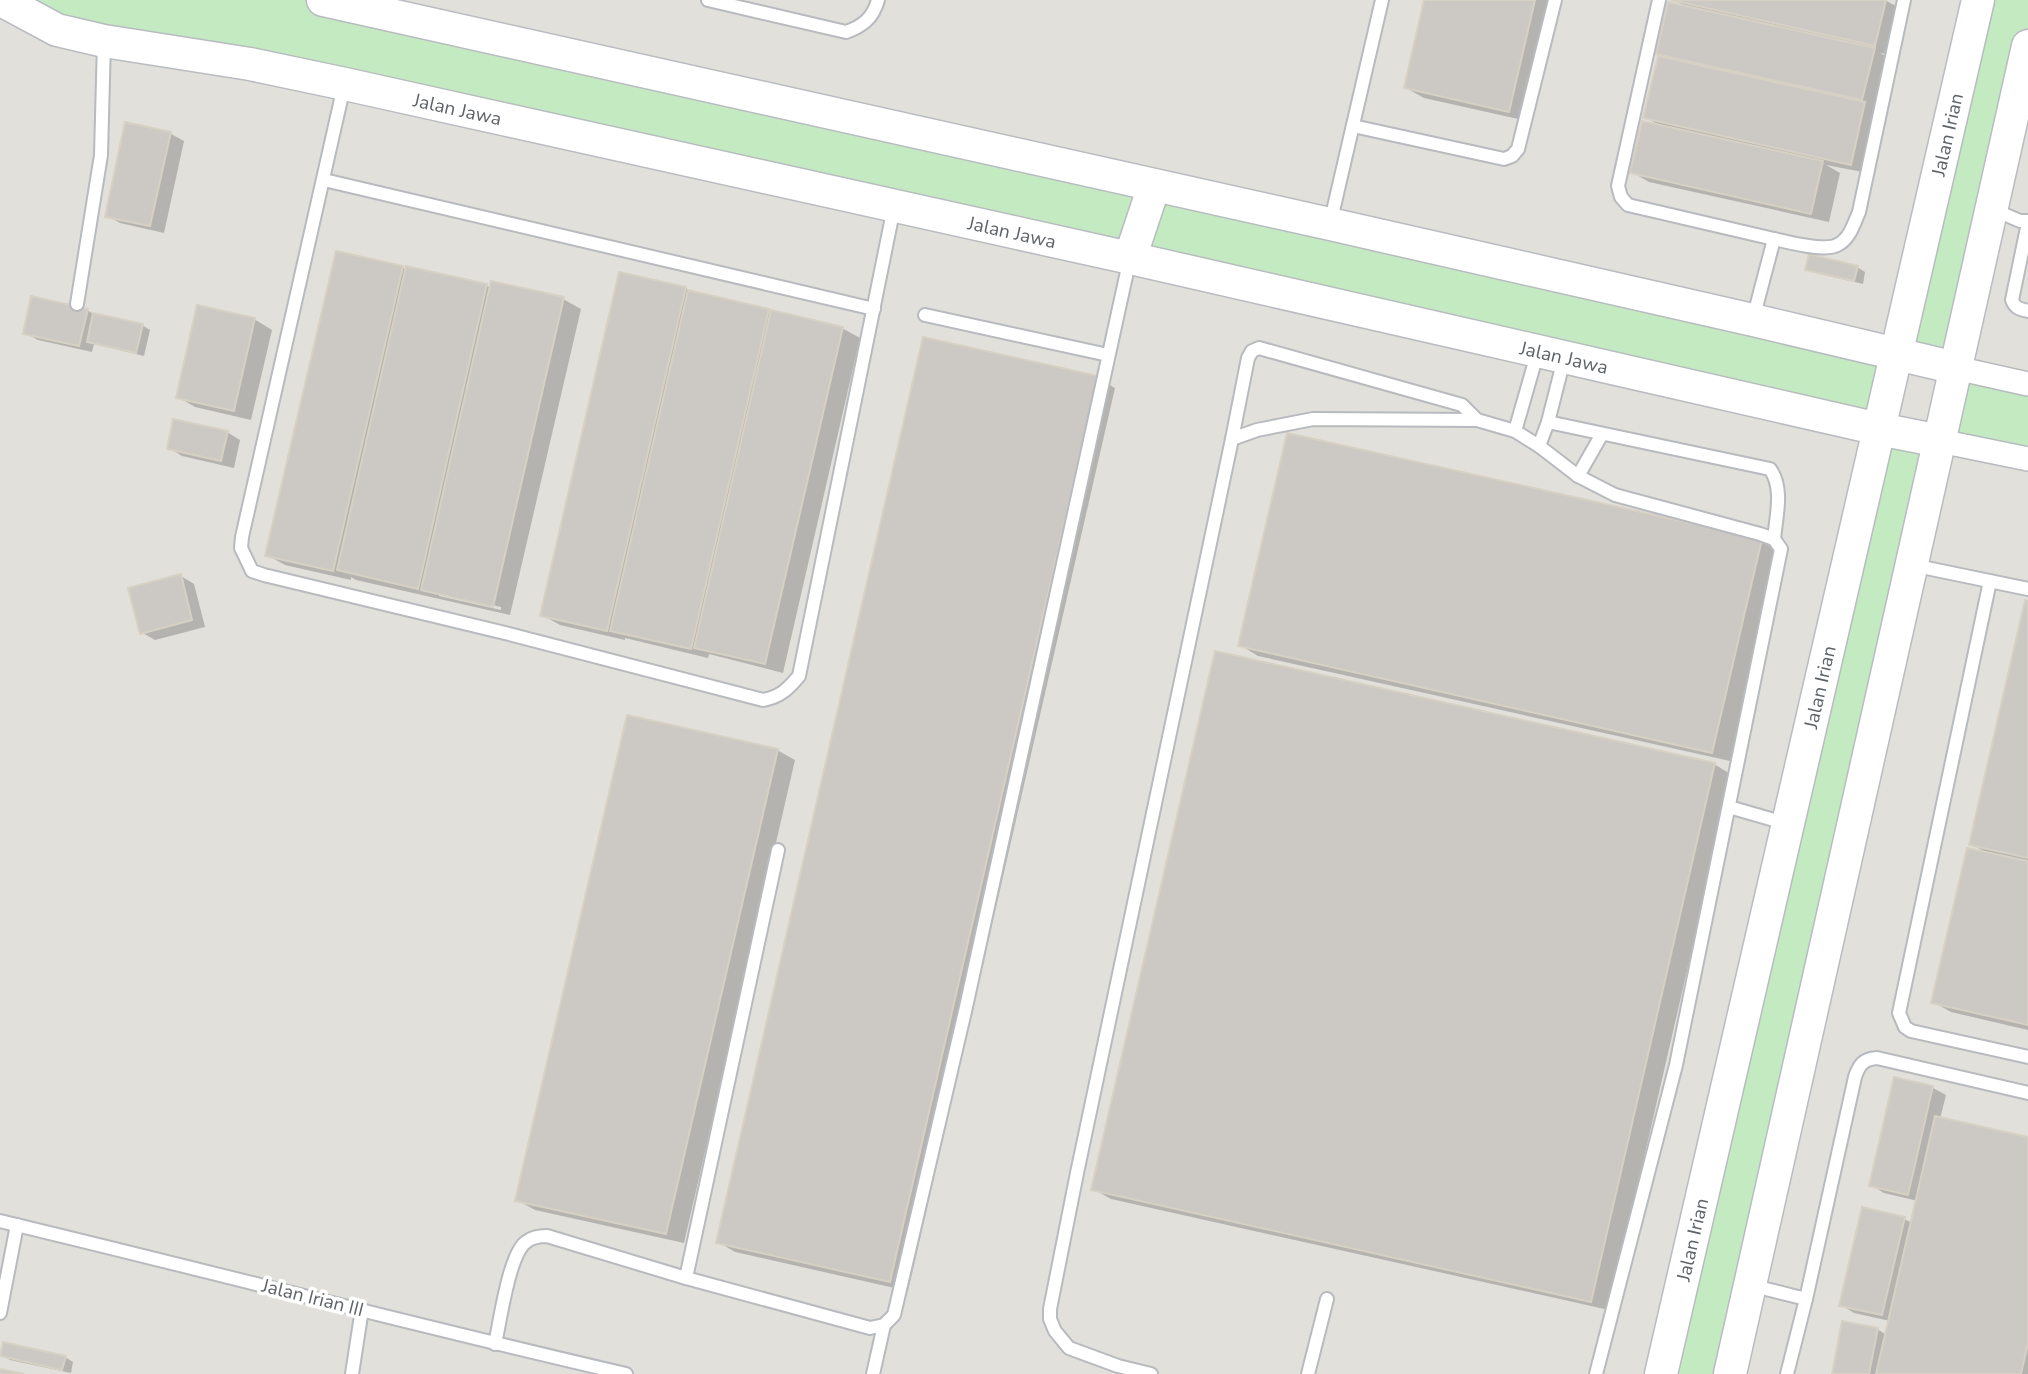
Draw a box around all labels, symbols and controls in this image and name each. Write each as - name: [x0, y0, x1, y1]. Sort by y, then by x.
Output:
- street label: Jalan Jawa: [410, 87, 504, 132]
- street label: Jalan Irian: [1926, 91, 1970, 180]
- street label: Jalan Jawa: [964, 210, 1058, 255]
- street label: Jalan Jawa: [1516, 335, 1610, 381]
- street label: Jalan Irian: [1798, 643, 1843, 732]
- street label: Jalan Irian: [1671, 1196, 1715, 1285]
- street label: Jalan Irian III: [258, 1273, 366, 1323]

